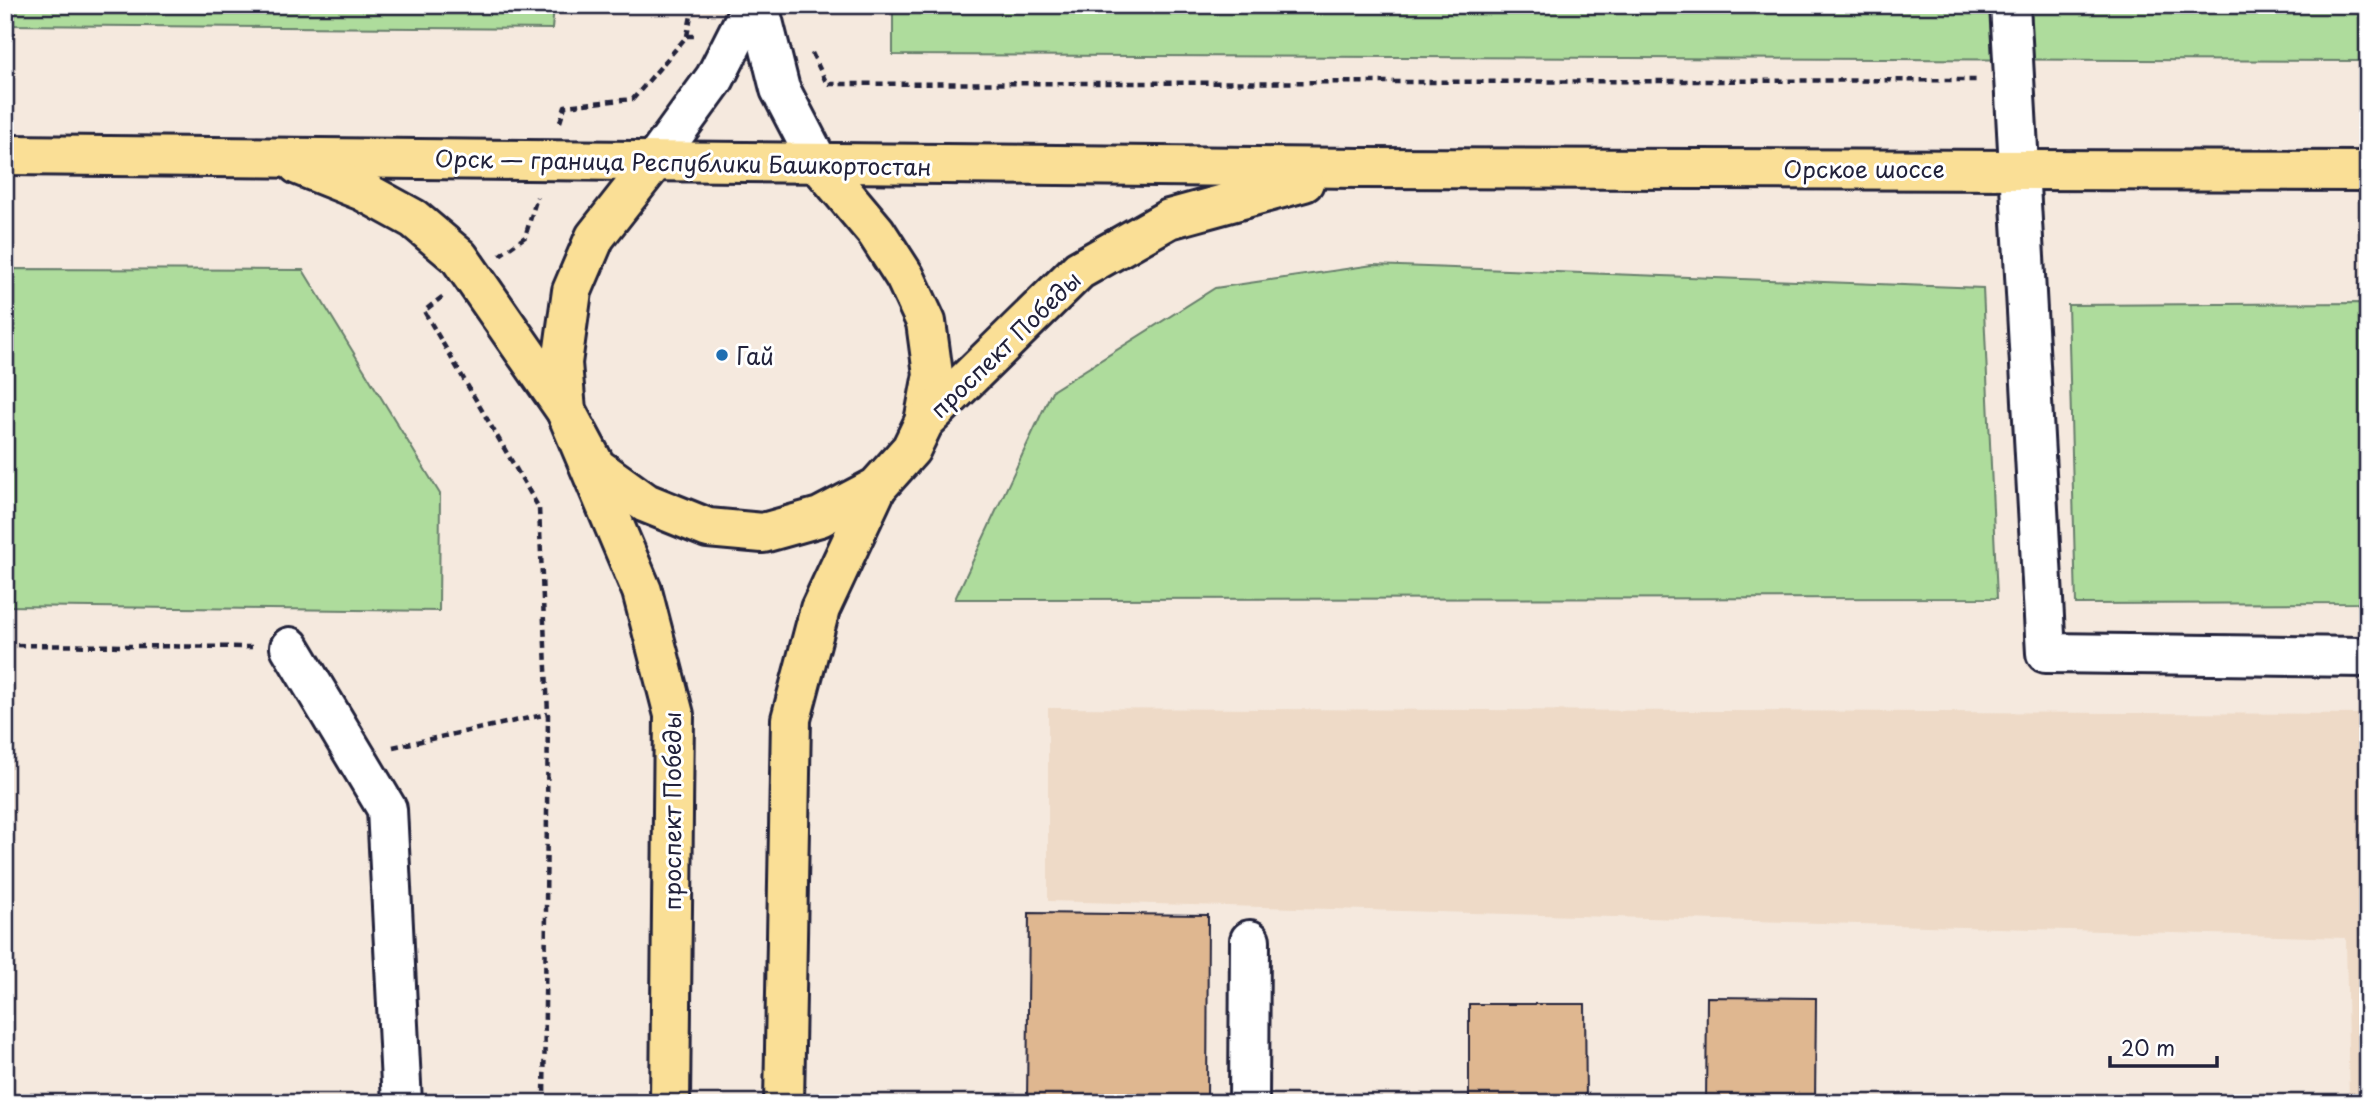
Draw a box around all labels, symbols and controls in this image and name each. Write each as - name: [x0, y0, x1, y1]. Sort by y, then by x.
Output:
- street label: Орск — граница Республики Башкортостан: [434, 140, 932, 184]
- street label: Орское шоссе: [1783, 151, 1945, 186]
- street label: проспект Победы: [922, 263, 1088, 425]
- place label: Гай: [736, 338, 774, 373]
- marker: Гай: [714, 347, 730, 363]
- street label: проспект Победы: [654, 712, 689, 910]
- scale bar: [2110, 1024, 2217, 1068]
- text: 20 m: [2121, 1031, 2175, 1063]

